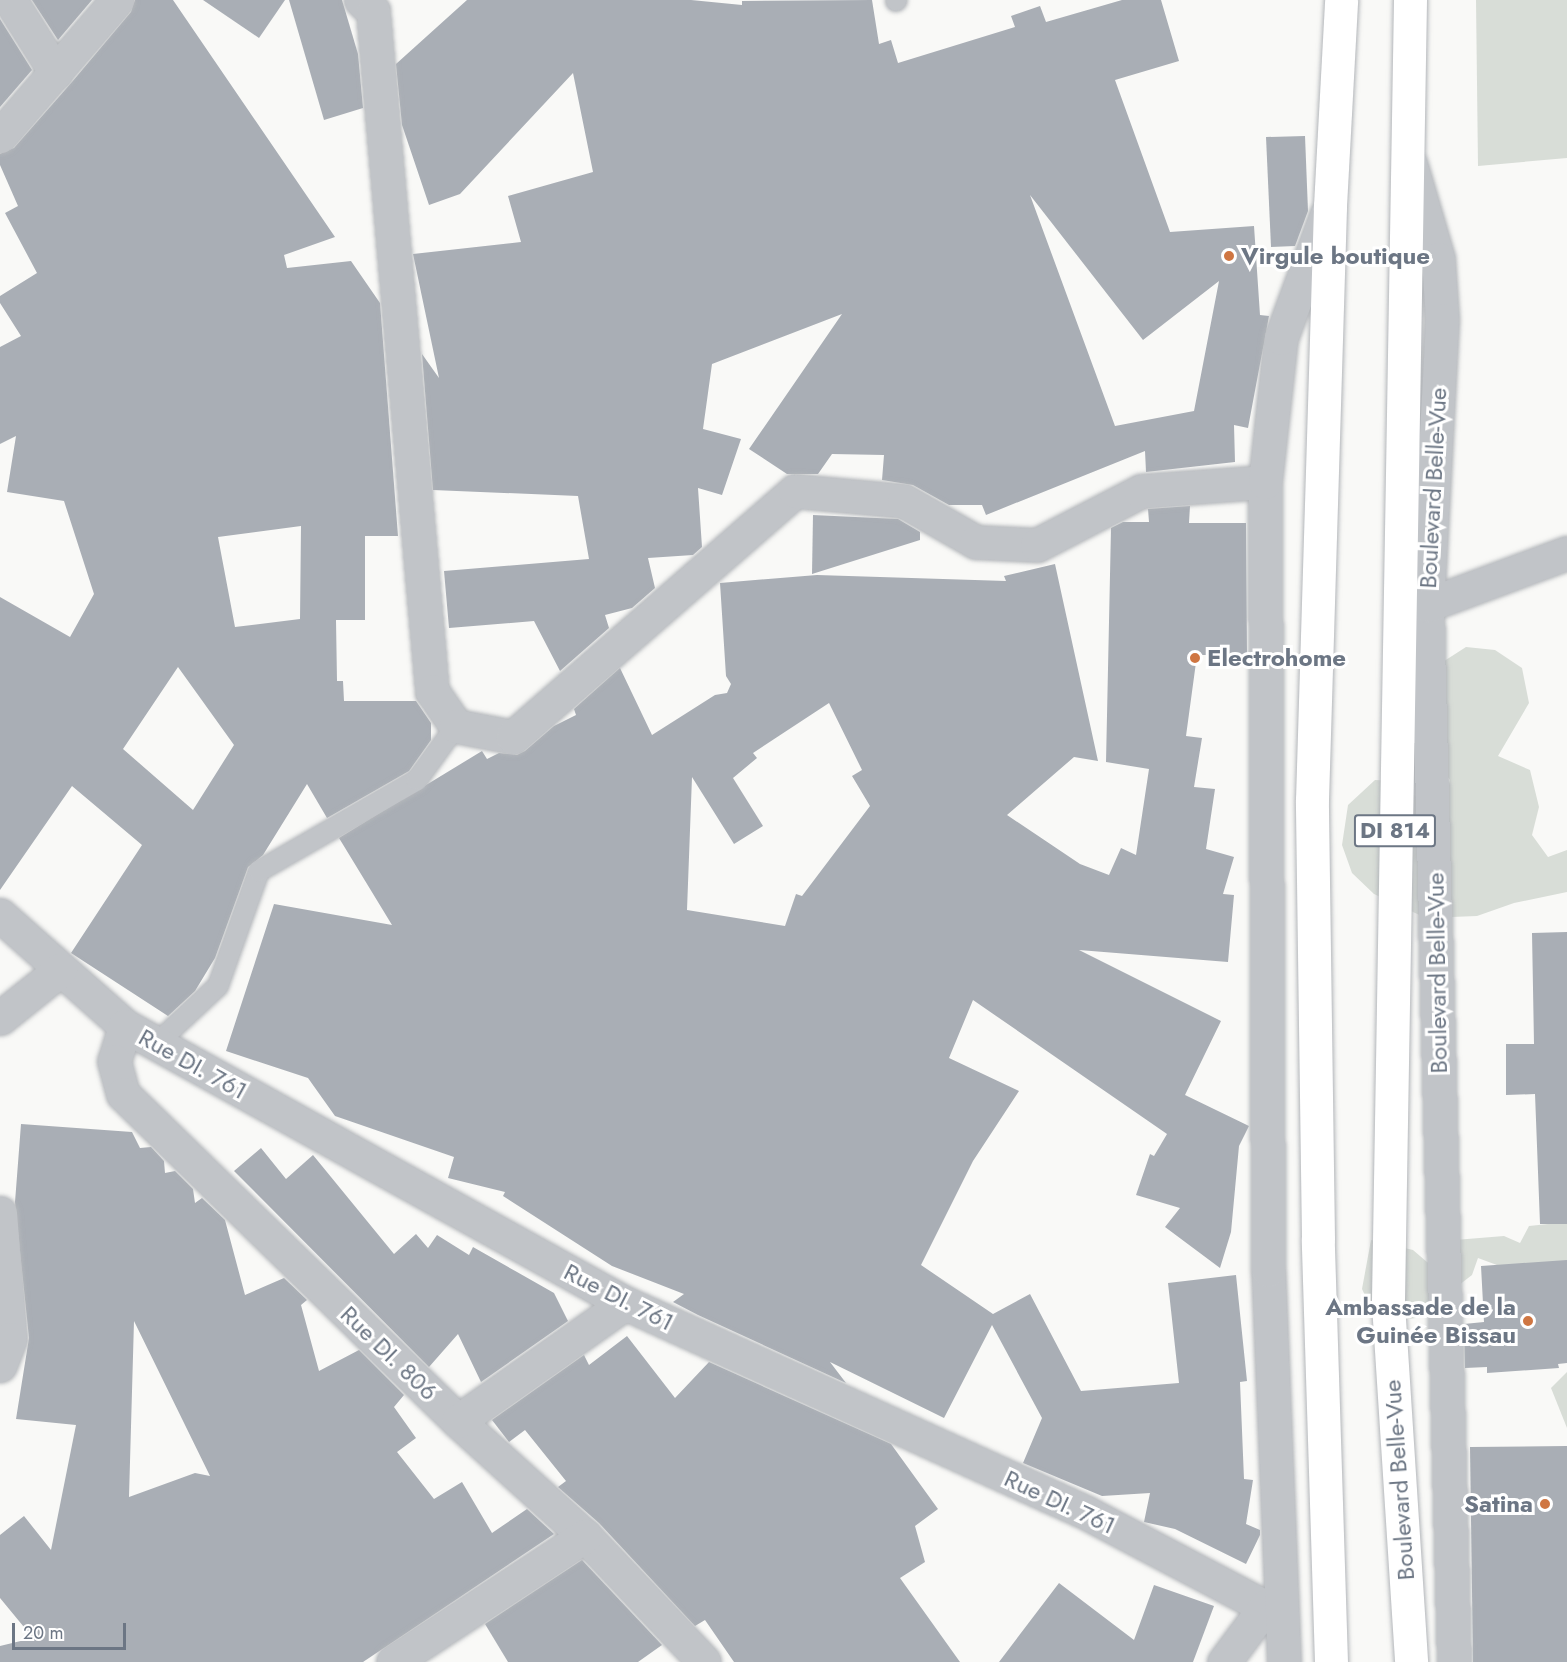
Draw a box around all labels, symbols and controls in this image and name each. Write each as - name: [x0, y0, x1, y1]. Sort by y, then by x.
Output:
- place label: Virgule boutique: [1241, 242, 1430, 270]
- marker: Virgule boutique: [1222, 249, 1236, 263]
- street label: Boulevard Belle-Vue: [1413, 387, 1453, 589]
- place label: Electrohome: [1207, 644, 1346, 672]
- marker: Electrohome: [1188, 651, 1202, 665]
- road number: DI 814: [1353, 812, 1437, 850]
- street label: Boulevard Belle-Vue: [1421, 872, 1453, 1074]
- street label: Rue DI. 761: [134, 1022, 252, 1106]
- street label: Rue DI. 761: [559, 1257, 679, 1337]
- place label: Ambassade de la Guinée Bissau: [1325, 1293, 1516, 1349]
- street label: Rue DI. 806: [335, 1300, 443, 1406]
- marker: Ambassade de la Guinée Bissau: [1521, 1314, 1535, 1328]
- street label: Boulevard Belle-Vue: [1378, 1379, 1420, 1581]
- street label: Rue DI. 761: [1000, 1464, 1120, 1540]
- place label: Satina: [1464, 1490, 1533, 1518]
- marker: Satina: [1538, 1497, 1552, 1511]
- scale bar: [15, 1611, 129, 1649]
- text: 20 m: [23, 1620, 63, 1646]

